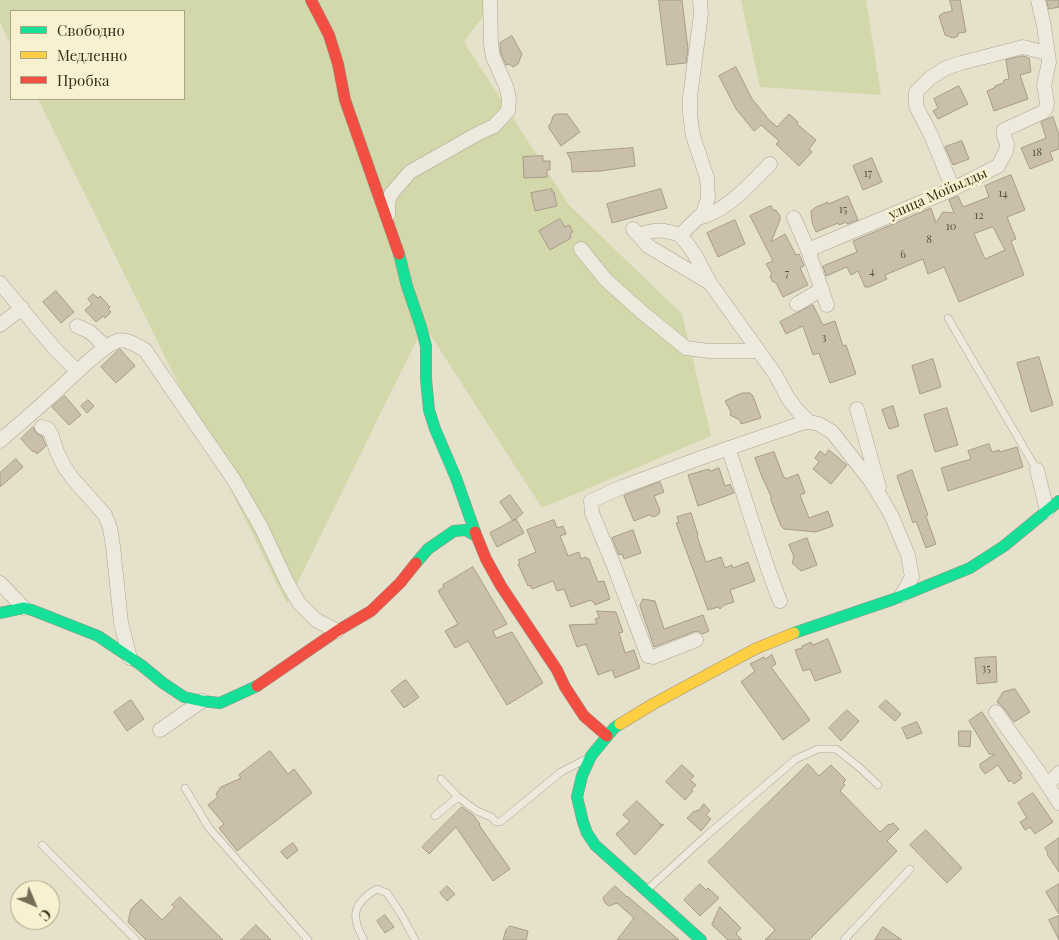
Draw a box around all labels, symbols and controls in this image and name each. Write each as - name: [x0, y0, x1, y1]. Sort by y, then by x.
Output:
- legend: [10, 10, 185, 100]
- text: Свободно: [57, 20, 125, 40]
- text: Медленно: [57, 45, 127, 65]
- text: Пробка: [57, 70, 110, 90]
- house number: 18: [1032, 146, 1042, 160]
- street label: улица Мойылды: [886, 165, 990, 223]
- house number: 17: [864, 167, 872, 181]
- house number: 14: [998, 187, 1008, 201]
- house number: 15: [839, 203, 847, 217]
- house number: 12: [974, 209, 984, 223]
- house number: 10: [946, 220, 956, 234]
- house number: 8: [926, 233, 932, 247]
- house number: 6: [900, 248, 906, 262]
- house number: 4: [869, 265, 875, 279]
- house number: 7: [785, 267, 789, 281]
- house number: 3: [822, 331, 826, 345]
- house number: 35: [981, 662, 991, 676]
- north arrow: [10, 880, 60, 930]
- text: С: [35, 905, 55, 925]

